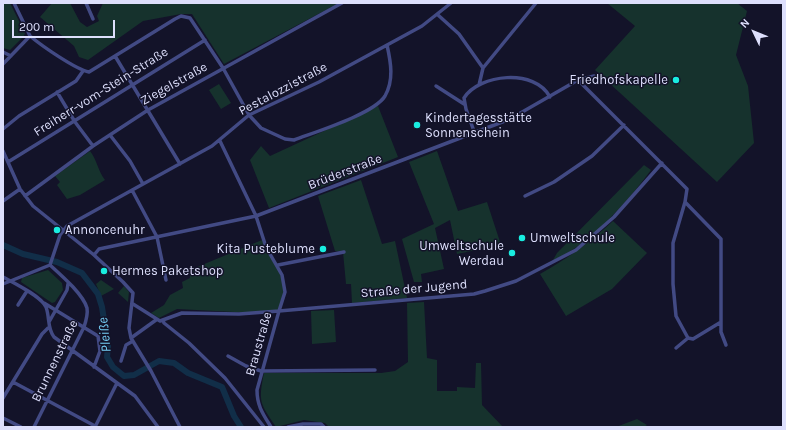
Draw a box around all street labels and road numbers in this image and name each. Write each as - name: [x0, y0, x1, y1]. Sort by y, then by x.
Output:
- street label: Freiherr-vom-Stein-Straße: [31, 44, 171, 140]
- street label: Ziegelstraße: [138, 59, 210, 109]
- street label: Pestalozzistraße: [236, 59, 330, 119]
- street label: Brüderstraße: [306, 151, 384, 193]
- street label: Straße der Jugend: [360, 277, 468, 301]
- street label: Braustraße: [242, 310, 276, 378]
- street label: Brunnenstraße: [28, 318, 82, 404]

